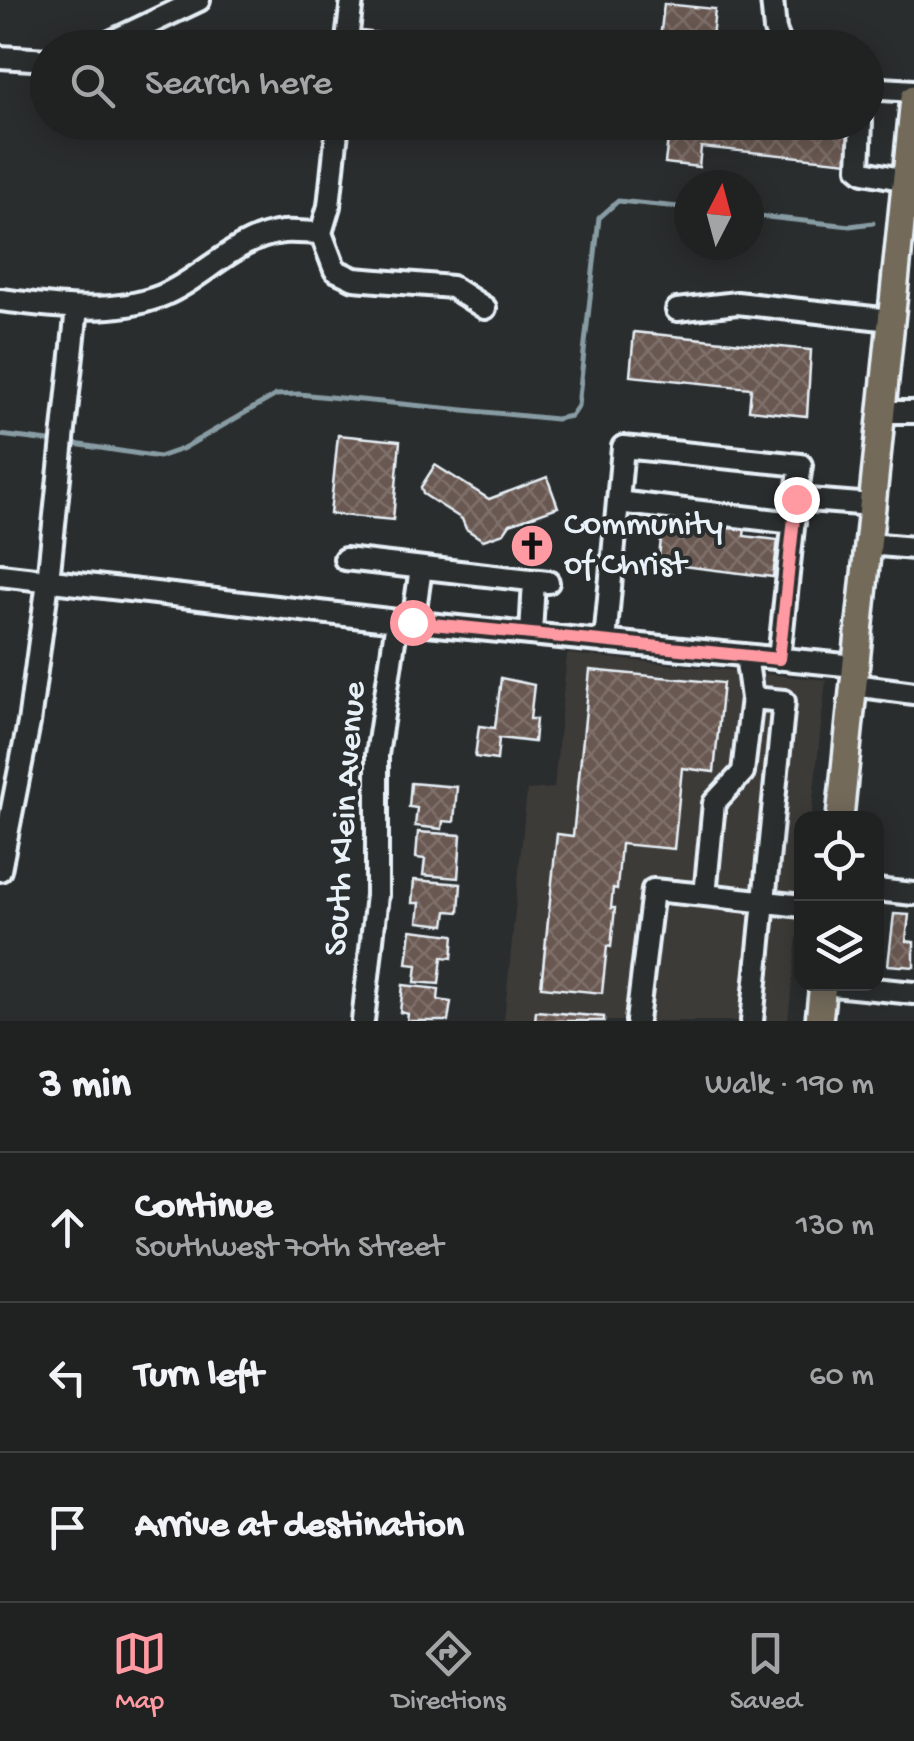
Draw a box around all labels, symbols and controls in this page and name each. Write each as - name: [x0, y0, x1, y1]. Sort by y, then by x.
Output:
- search box: [30, 30, 884, 140]
- icon: search: [65, 58, 120, 113]
- text: Search here: [145, 63, 332, 107]
- north arrow: [674, 170, 764, 260]
- route end: [774, 477, 820, 523]
- place label: Community of Christ: [564, 506, 723, 587]
- church icon: Community of Christ: [509, 523, 555, 569]
- route start: [390, 600, 436, 646]
- street label: South Klein Avenue: [317, 679, 377, 958]
- map controls: [794, 811, 884, 991]
- button: locate: [794, 811, 884, 901]
- button: layers: [794, 901, 884, 991]
- text: 3 min: [40, 1062, 131, 1111]
- text: Walk · 190 m: [705, 1067, 874, 1105]
- text: Continue: [135, 1186, 273, 1230]
- icon: ahead: [40, 1200, 95, 1255]
- text: 130 m: [796, 1208, 874, 1246]
- text: Southwest 70th Street: [135, 1230, 443, 1268]
- icon: left: [40, 1350, 95, 1405]
- text: Turn left: [135, 1355, 263, 1399]
- text: 60 m: [809, 1358, 874, 1396]
- icon: arrive: [40, 1500, 95, 1555]
- text: Arrive at destination: [135, 1505, 464, 1549]
- tab: Map: [112, 1626, 167, 1719]
- tab: Directions: [392, 1626, 506, 1719]
- tab: Saved: [730, 1626, 802, 1719]

